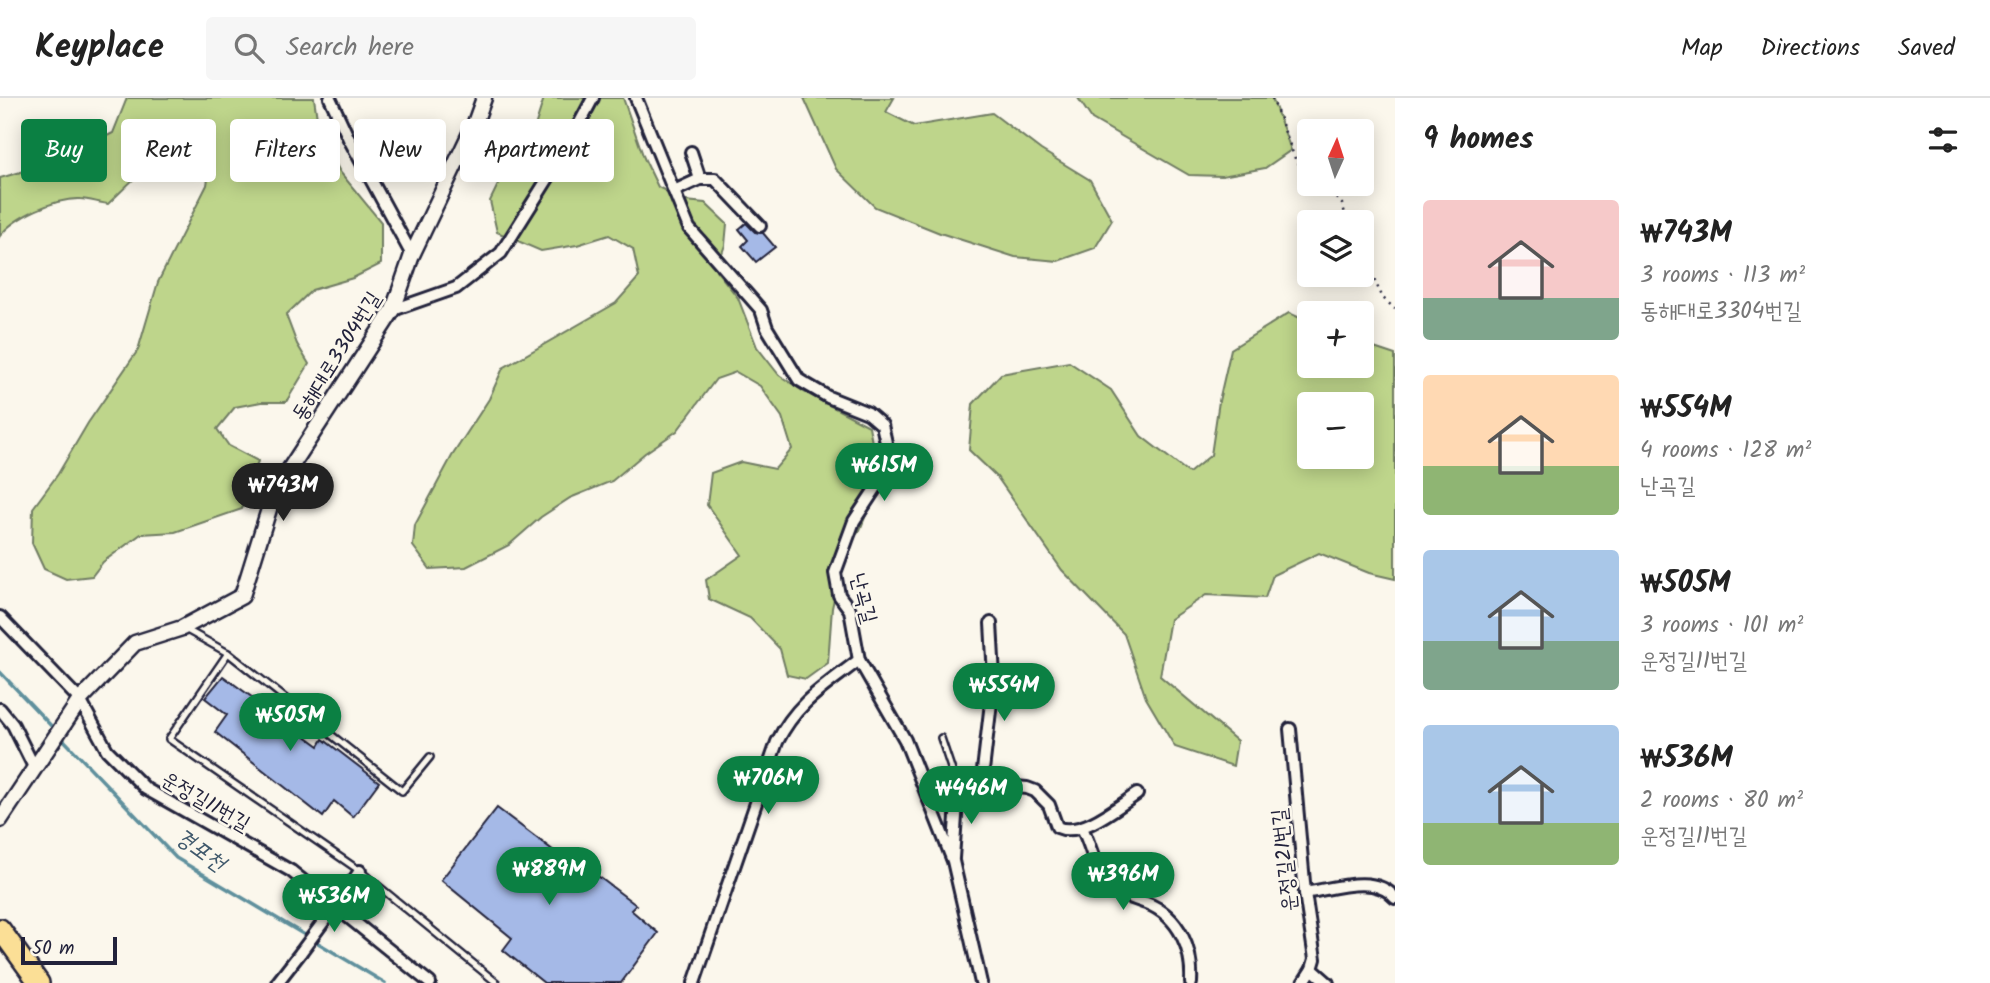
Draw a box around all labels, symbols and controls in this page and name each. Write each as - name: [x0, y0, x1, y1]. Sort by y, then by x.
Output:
- search box: [206, 17, 696, 80]
- text: Keyplace: [35, 22, 164, 75]
- text: Search here: [286, 27, 414, 69]
- icon: search: [230, 29, 268, 67]
- text: Map: [1681, 29, 1723, 68]
- text: Directions: [1761, 29, 1860, 68]
- text: Saved: [1898, 29, 1955, 68]
- text: 9 homes: [1423, 116, 1534, 164]
- chip: Buy: [21, 119, 107, 182]
- chip: Rent: [121, 119, 216, 182]
- chip: Filters: [230, 119, 340, 182]
- chip: New: [354, 119, 446, 182]
- chip: Apartment: [460, 119, 614, 182]
- north arrow: [1297, 119, 1374, 196]
- map controls: [1297, 119, 1374, 469]
- icon: filters: [1924, 121, 1962, 159]
- button: layers: [1297, 210, 1374, 287]
- text: ₩743M: [1640, 210, 1732, 258]
- icon: home: [1479, 228, 1563, 312]
- text: 3 rooms · 113 m²: [1640, 258, 1805, 294]
- street label: 동해대로3304번길: [284, 285, 390, 428]
- text: 동해대로3304번길: [1640, 294, 1802, 330]
- button: +: [1297, 301, 1374, 378]
- text: ₩554M: [1640, 385, 1732, 433]
- button: −: [1297, 392, 1374, 469]
- icon: home: [1479, 403, 1563, 487]
- text: 4 rooms · 128 m²: [1640, 433, 1811, 469]
- pin: ₩615M: [835, 444, 933, 503]
- text: ₩615M: [851, 448, 917, 484]
- pin: ₩743M: [234, 464, 332, 523]
- text: ₩743M: [248, 468, 318, 504]
- text: 난곡길: [1640, 469, 1696, 505]
- text: ₩505M: [1640, 560, 1731, 608]
- street label: 난곡길: [840, 570, 885, 627]
- icon: home: [1479, 578, 1563, 662]
- text: 3 rooms · 101 m²: [1640, 608, 1803, 644]
- text: 운정길11번길: [1640, 644, 1747, 680]
- pin: ₩554M: [955, 664, 1053, 723]
- text: ₩554M: [969, 668, 1039, 704]
- pin: ₩505M: [241, 694, 339, 753]
- text: ₩505M: [255, 698, 325, 734]
- text: ₩536M: [1640, 735, 1733, 783]
- icon: home: [1479, 753, 1563, 837]
- pin: ₩706M: [719, 756, 817, 816]
- text: ₩706M: [733, 761, 803, 797]
- street label: 운정길11번길: [155, 764, 256, 841]
- pin: ₩446M: [922, 766, 1020, 826]
- text: ₩446M: [935, 771, 1007, 807]
- text: 2 rooms · 80 m²: [1640, 783, 1803, 819]
- street label: 운정길21번길: [1264, 807, 1307, 913]
- text: 운정길11번길: [1640, 819, 1747, 855]
- water label: 경포천: [167, 820, 235, 883]
- pin: ₩889M: [500, 848, 598, 907]
- text: ₩889M: [512, 852, 586, 888]
- pin: ₩396M: [1074, 852, 1172, 912]
- text: ₩396M: [1087, 857, 1159, 893]
- pin: ₩536M: [285, 874, 383, 934]
- text: ₩536M: [298, 879, 370, 915]
- scale bar: [21, 934, 117, 966]
- text: 50 m: [32, 934, 74, 964]

